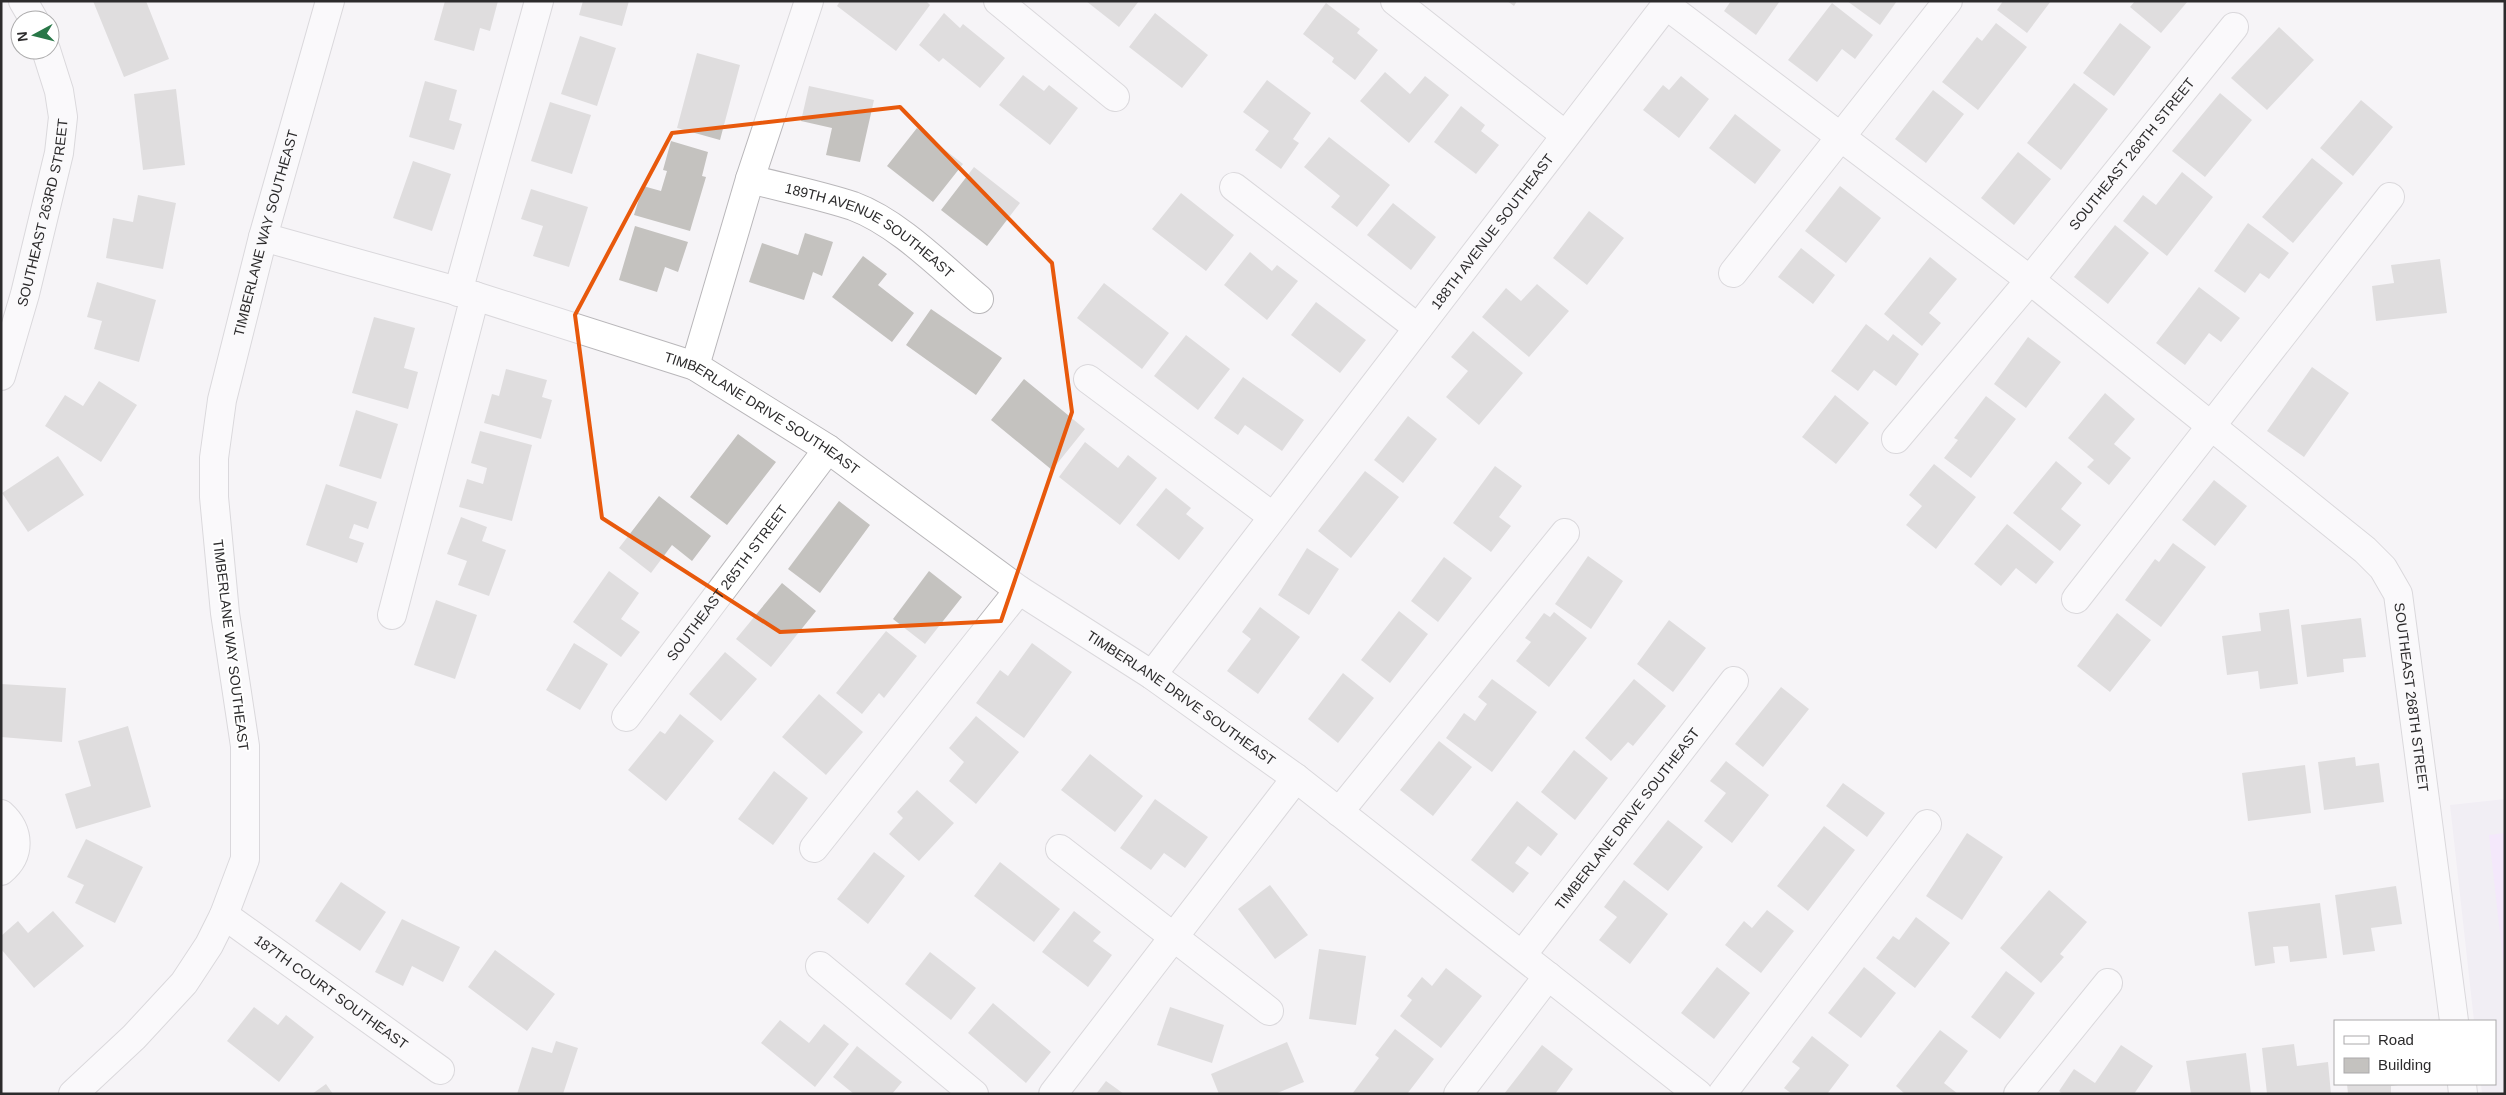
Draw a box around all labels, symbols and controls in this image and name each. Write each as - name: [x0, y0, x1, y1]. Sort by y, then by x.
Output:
- north arrow: [10, 10, 60, 60]
- text: N: [14, 31, 31, 43]
- street label: SOUTHEAST 268TH STREET: [2066, 74, 2198, 233]
- street label: SOUTHEAST 263RD STREET: [14, 117, 71, 308]
- street label: TIMBERLANE WAY SOUTHEAST: [230, 128, 301, 338]
- street label: 188TH AVENUE SOUTHEAST: [1428, 150, 1557, 312]
- street label: 189TH AVENUE SOUTHEAST: [783, 180, 957, 281]
- street label: TIMBERLANE DRIVE SOUTHEAST: [662, 349, 863, 478]
- street label: SOUTHEAST 265TH STREET: [663, 502, 791, 664]
- street label: TIMBERLANE WAY SOUTHEAST: [210, 538, 252, 752]
- street label: SOUTHEAST 268TH STREET: [2391, 602, 2432, 793]
- street label: TIMBERLANE DRIVE SOUTHEAST: [1084, 627, 1279, 769]
- street label: TIMBERLANE DRIVE SOUTHEAST: [1552, 724, 1703, 913]
- street label: 187TH COURT SOUTHEAST: [252, 932, 411, 1053]
- legend: [2334, 1020, 2496, 1085]
- text: Road: [2378, 1031, 2414, 1048]
- text: Building: [2378, 1056, 2431, 1073]

